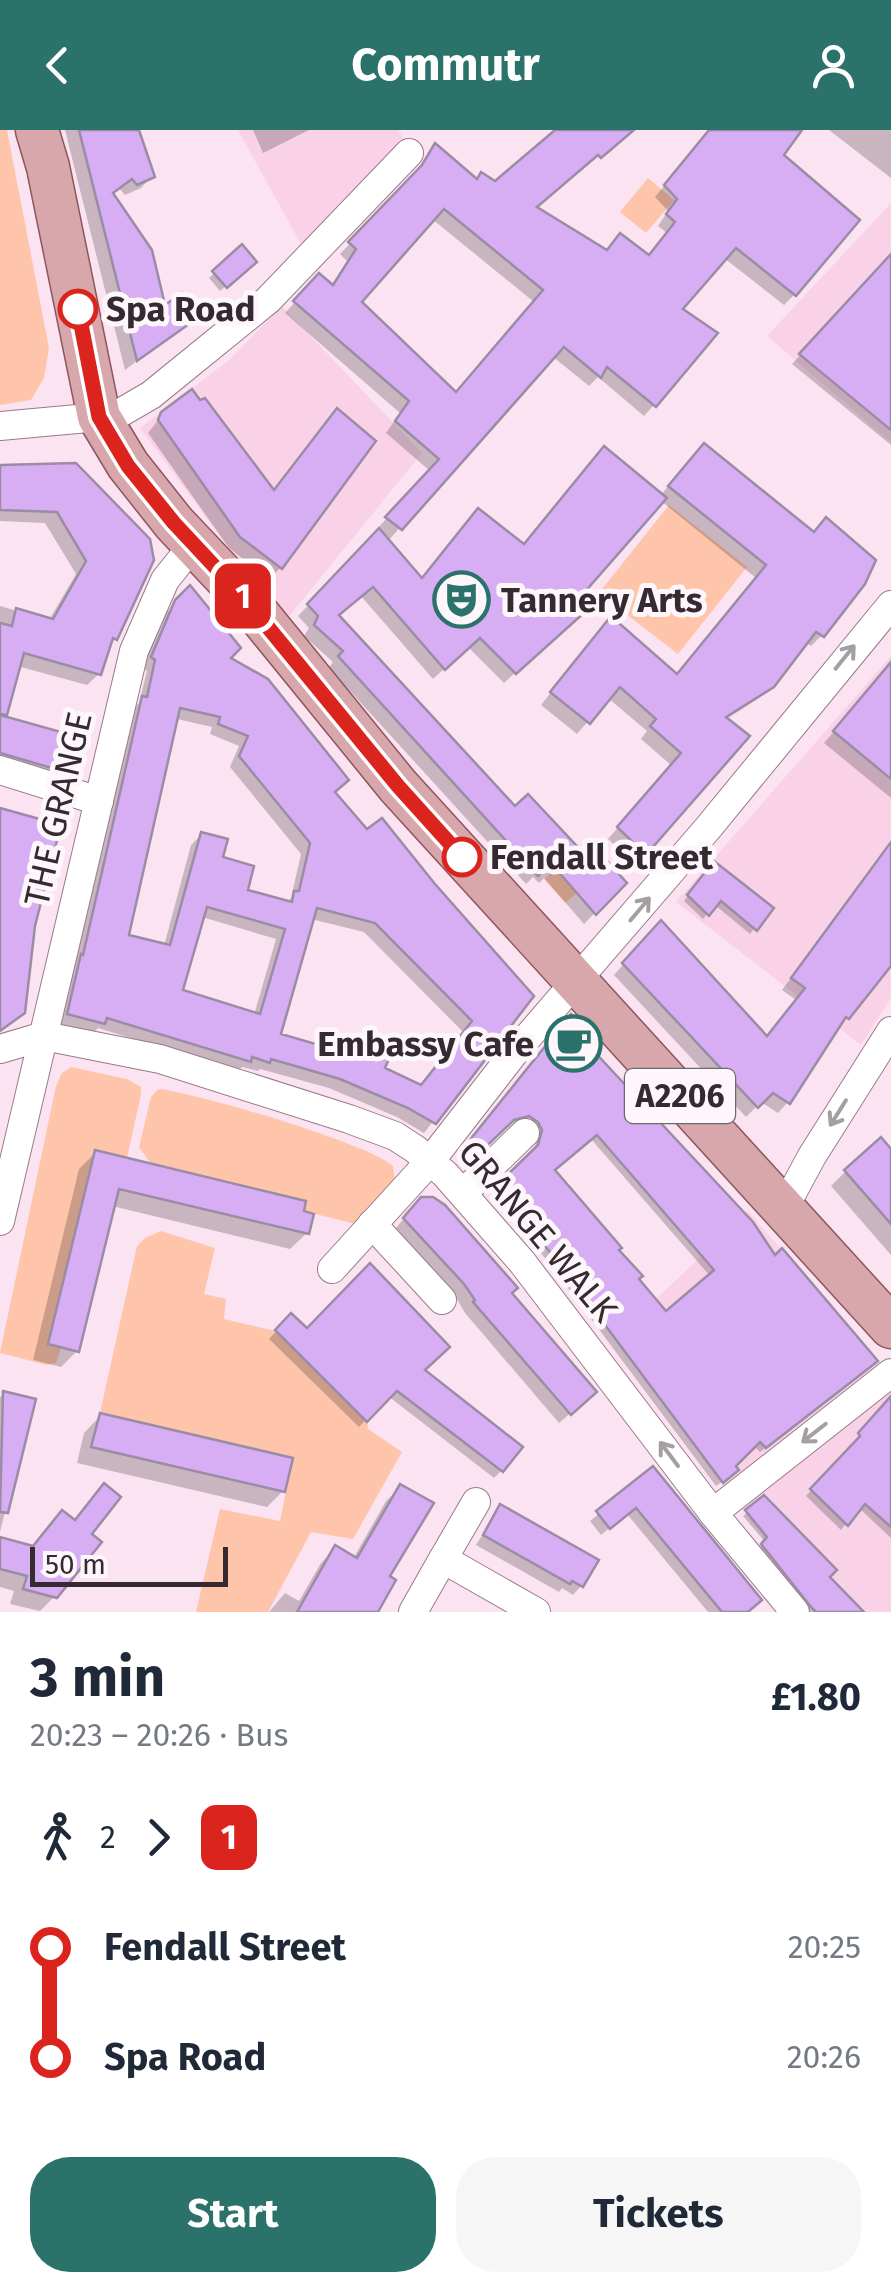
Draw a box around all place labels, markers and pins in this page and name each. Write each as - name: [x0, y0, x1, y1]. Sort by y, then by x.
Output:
- place label: Spa Road: [106, 288, 255, 330]
- marker: Spa Road: [59, 290, 97, 328]
- theatre icon: Tannery Arts: [432, 570, 492, 630]
- place label: Tannery Arts: [501, 579, 703, 621]
- place label: Fendall Street: [490, 836, 713, 878]
- marker: Fendall Street: [443, 838, 481, 876]
- cafe icon: Embassy Cafe: [543, 1014, 603, 1074]
- place label: Embassy Cafe: [317, 1023, 534, 1065]

